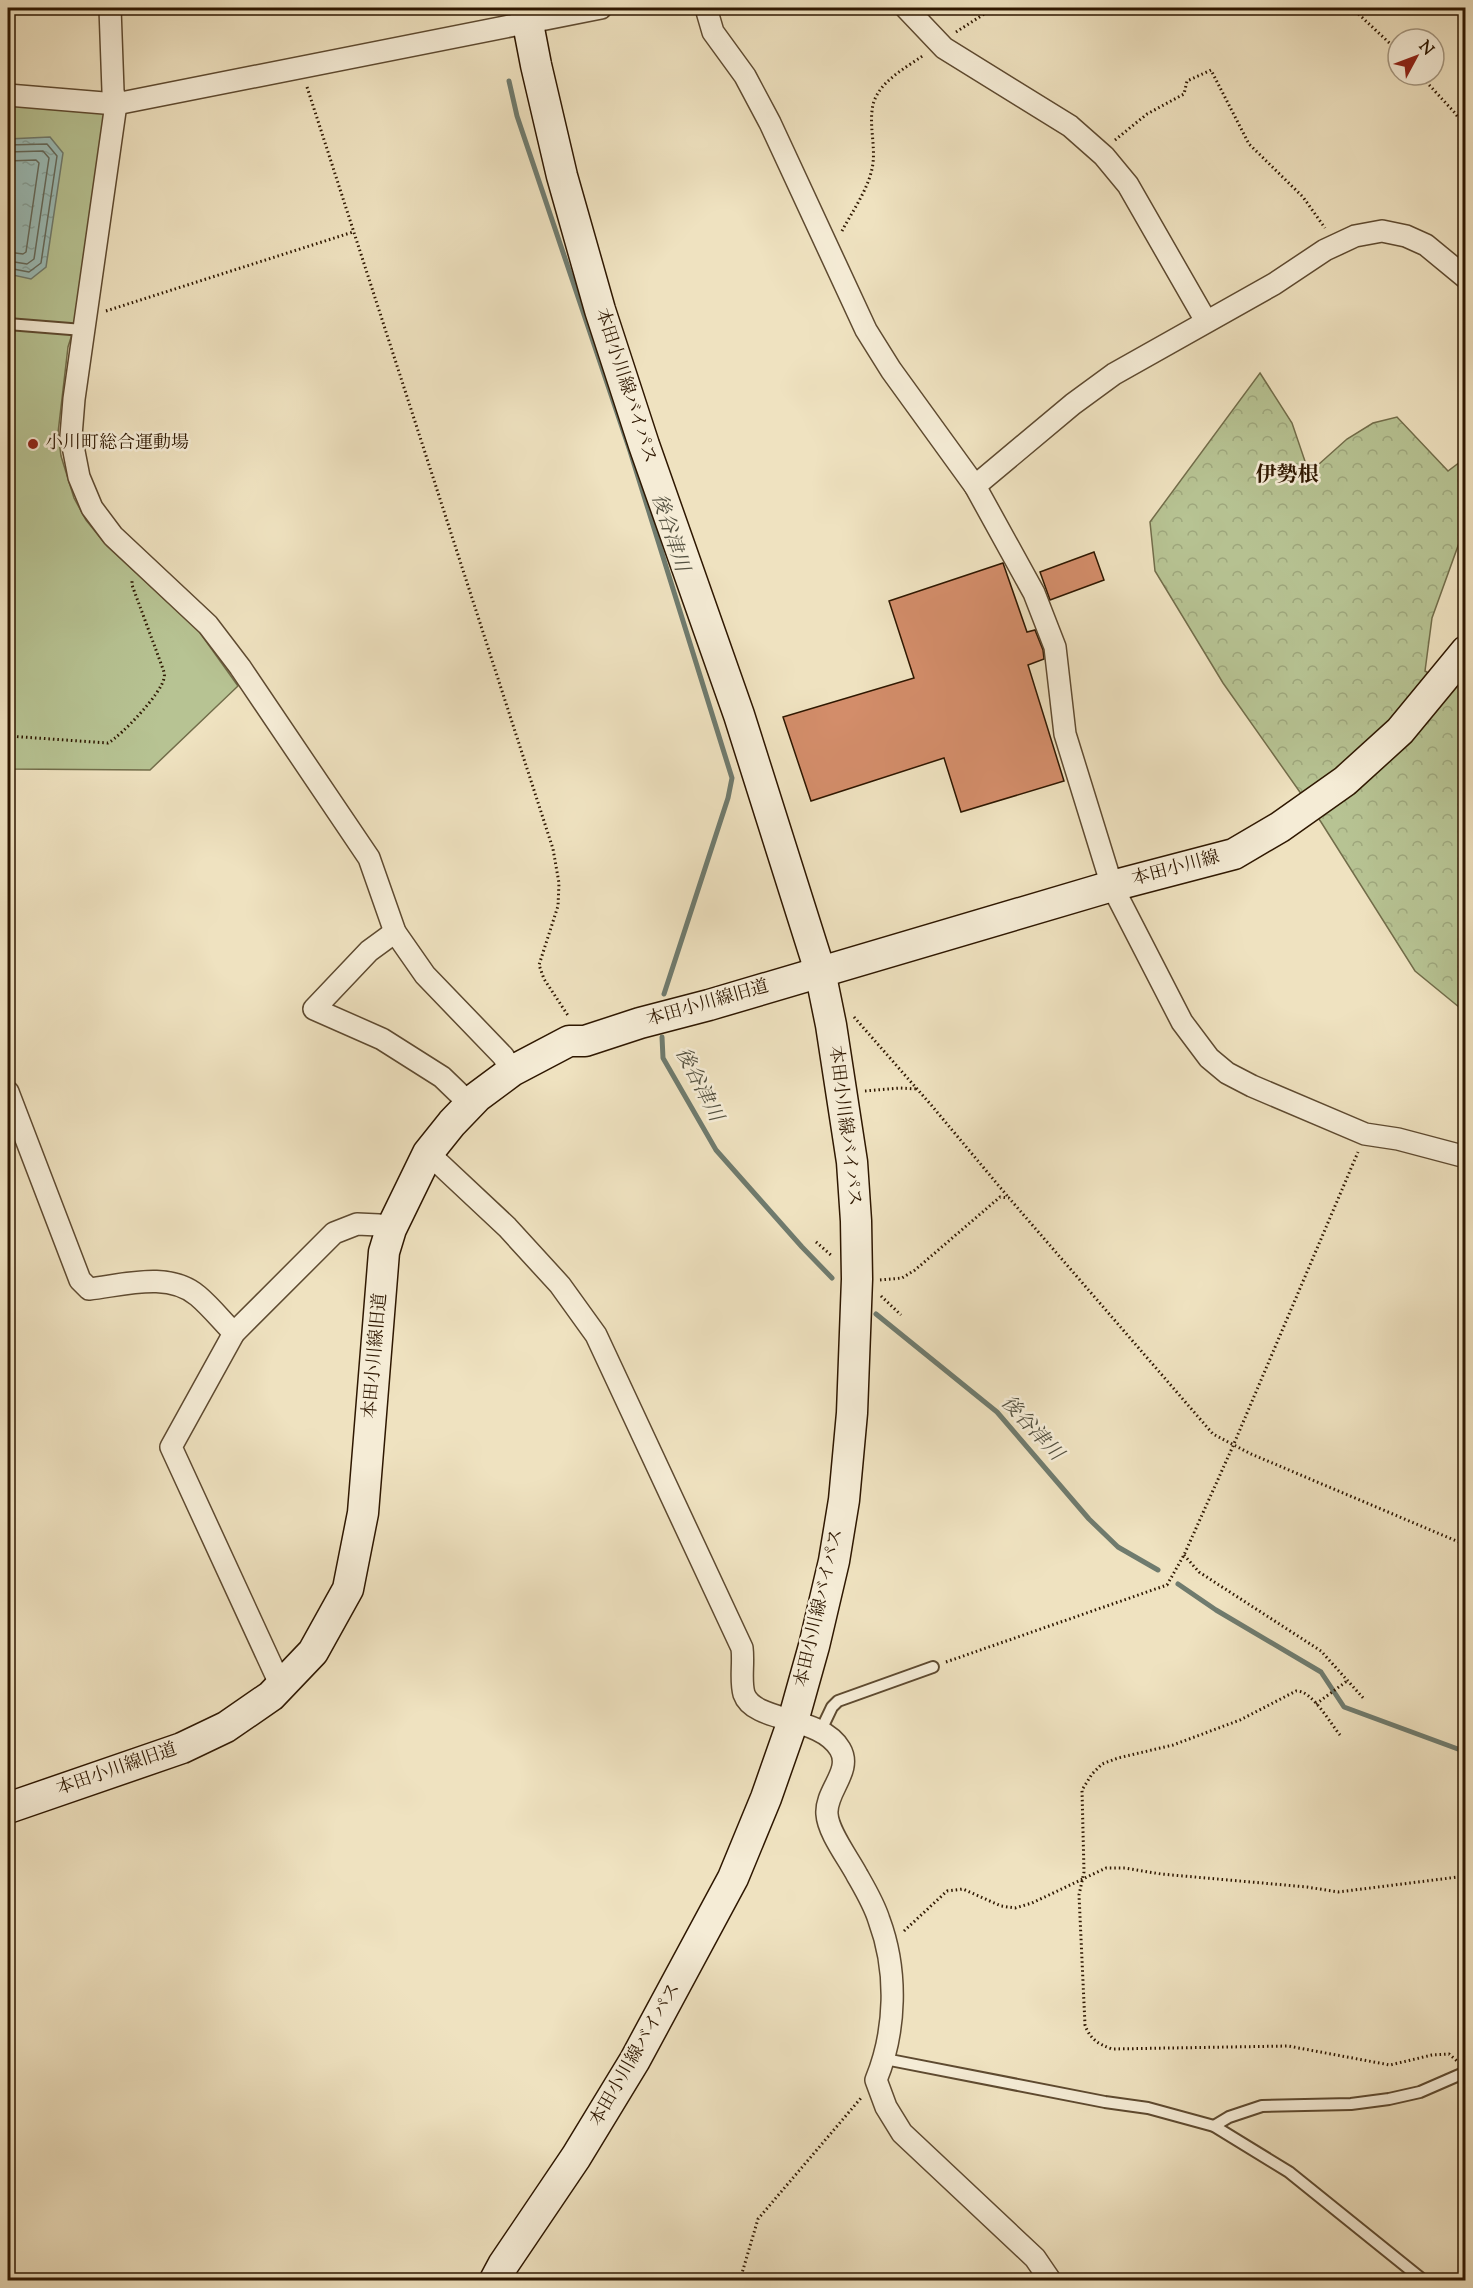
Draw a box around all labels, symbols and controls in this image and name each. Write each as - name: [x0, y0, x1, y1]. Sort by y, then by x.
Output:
- north arrow: [1386, 27, 1446, 87]
- text: N: [1413, 36, 1438, 61]
- street label: 本田小川線バイパス: [588, 305, 662, 467]
- place label: 小川町総合運動場: [45, 431, 189, 457]
- marker: 小川町総合運動場: [26, 437, 40, 451]
- district label: 伊勢根: [1256, 461, 1319, 491]
- water label: 後谷津川: [643, 490, 696, 577]
- street label: 本田小川線: [1129, 845, 1223, 893]
- street label: 本田小川線旧道: [644, 974, 772, 1034]
- water label: 後谷津川: [667, 1043, 730, 1129]
- street label: 本田小川線バイパス: [821, 1044, 867, 1208]
- street label: 本田小川線旧道: [358, 1292, 394, 1420]
- water label: 後谷津川: [993, 1390, 1070, 1470]
- street label: 本田小川線バイパス: [789, 1526, 851, 1690]
- street label: 本田小川線旧道: [53, 1737, 181, 1803]
- street label: 本田小川線バイパス: [584, 1979, 688, 2131]

